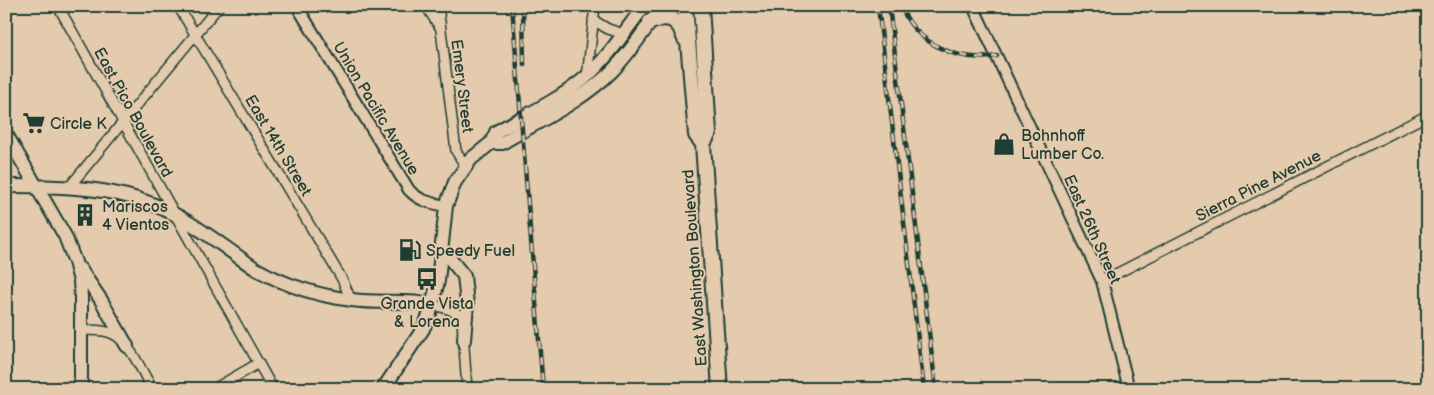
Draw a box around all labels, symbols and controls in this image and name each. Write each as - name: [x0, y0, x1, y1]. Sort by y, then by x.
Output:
- street label: Emery Street: [446, 38, 477, 134]
- street label: Union Pacific Avenue: [328, 39, 423, 179]
- street label: East Pico Boulevard: [89, 45, 176, 181]
- street label: East 14th Street: [240, 92, 315, 200]
- supermarket icon: Circle K: [21, 110, 47, 136]
- place label: Circle K: [50, 115, 107, 134]
- place label: Bohnhoff Lumber Co.: [1021, 127, 1104, 164]
- shop icon: Bohnhoff Lumber Co.: [991, 131, 1017, 157]
- street label: Sierra Pine Avenue: [1193, 146, 1325, 226]
- street label: East Washington Boulevard: [679, 169, 712, 367]
- street label: East 26th Street: [1059, 172, 1124, 287]
- place label: Mariscos 4 Vientos: [102, 198, 169, 235]
- building icon: Mariscos 4 Vientos: [72, 202, 98, 228]
- fuel station icon: Speedy Fuel: [397, 237, 423, 263]
- place label: Speedy Fuel: [426, 242, 515, 261]
- bus stop icon: Grande Vista & Lorena: [414, 266, 440, 292]
- place label: Grande Vista & Lorena: [380, 295, 474, 332]

